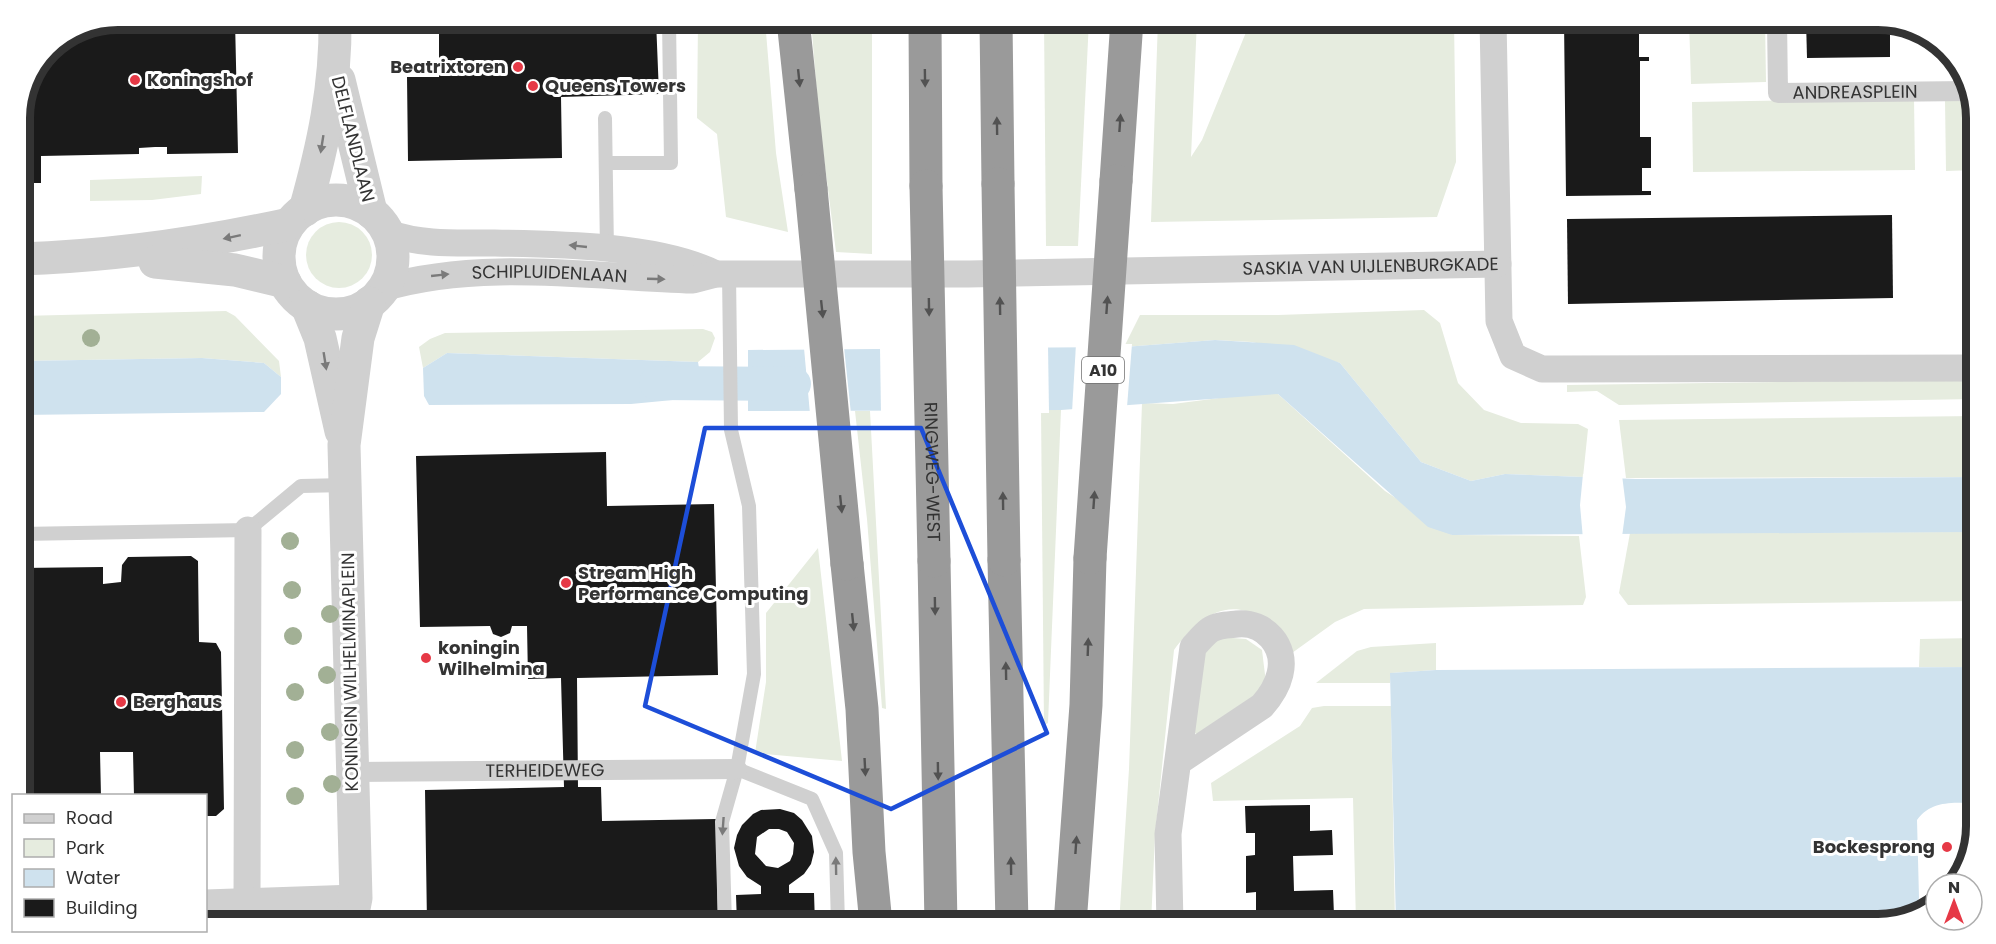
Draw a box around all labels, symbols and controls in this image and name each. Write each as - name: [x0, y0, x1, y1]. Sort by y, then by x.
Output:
- place label: Beatrixtoren: [390, 54, 506, 79]
- marker: Beatrixtoren: [511, 60, 525, 74]
- place label: Koningshof: [147, 67, 253, 92]
- one-way arrow: [794, 68, 804, 87]
- one-way arrow: [920, 68, 930, 87]
- marker: Koningshof: [128, 73, 142, 87]
- street label: DELFLANDLAAN: [326, 73, 381, 204]
- place label: Queens Towers: [545, 73, 686, 98]
- marker: Queens Towers: [526, 79, 540, 93]
- street label: ANDREASPLEIN: [1792, 79, 1918, 105]
- one-way arrow: [1115, 113, 1124, 132]
- one-way arrow: [992, 116, 1002, 135]
- one-way arrow: [318, 135, 327, 154]
- one-way arrow: [222, 233, 241, 242]
- one-way arrow: [568, 241, 587, 251]
- street label: SASKIA VAN UIJLENBURGKADE: [1242, 251, 1499, 281]
- street label: SCHIPLUIDENLAAN: [471, 259, 628, 289]
- one-way arrow: [431, 271, 450, 280]
- one-way arrow: [646, 275, 665, 284]
- one-way arrow: [1103, 296, 1112, 315]
- one-way arrow: [995, 297, 1005, 316]
- one-way arrow: [924, 298, 934, 317]
- one-way arrow: [817, 300, 827, 319]
- one-way arrow: [321, 352, 330, 371]
- road number: A10: [1082, 357, 1124, 383]
- street label: RINGWEG-WEST: [919, 402, 947, 542]
- one-way arrow: [1090, 490, 1099, 509]
- one-way arrow: [998, 492, 1008, 511]
- one-way arrow: [836, 494, 846, 513]
- street label: KONINGIN WILHELMINAPLEIN: [335, 552, 364, 792]
- place label: Stream High Performance Computing: [578, 560, 808, 606]
- marker: Stream High Performance Computing: [559, 576, 573, 590]
- one-way arrow: [930, 597, 940, 616]
- one-way arrow: [848, 613, 858, 632]
- place label: koningin Wilhelmina: [438, 635, 545, 681]
- one-way arrow: [1083, 637, 1093, 656]
- marker: koningin Wilhelmina: [419, 651, 433, 665]
- one-way arrow: [1002, 662, 1011, 681]
- place label: Berghaus: [133, 689, 222, 714]
- marker: Berghaus: [114, 695, 128, 709]
- street label: TERHEIDEWEG: [485, 757, 605, 783]
- one-way arrow: [860, 757, 869, 776]
- one-way arrow: [933, 761, 943, 780]
- legend: [12, 794, 207, 932]
- text: Road: [66, 805, 113, 830]
- one-way arrow: [719, 816, 728, 835]
- place label: Bockesprong: [1813, 834, 1935, 859]
- text: Park: [66, 835, 105, 860]
- one-way arrow: [1072, 836, 1081, 855]
- marker: Bockesprong: [1940, 840, 1954, 854]
- one-way arrow: [831, 857, 841, 876]
- one-way arrow: [1006, 857, 1015, 876]
- text: Water: [66, 865, 120, 890]
- north arrow: [1924, 872, 1984, 932]
- text: N: [1948, 876, 1960, 899]
- text: Building: [66, 895, 138, 920]

